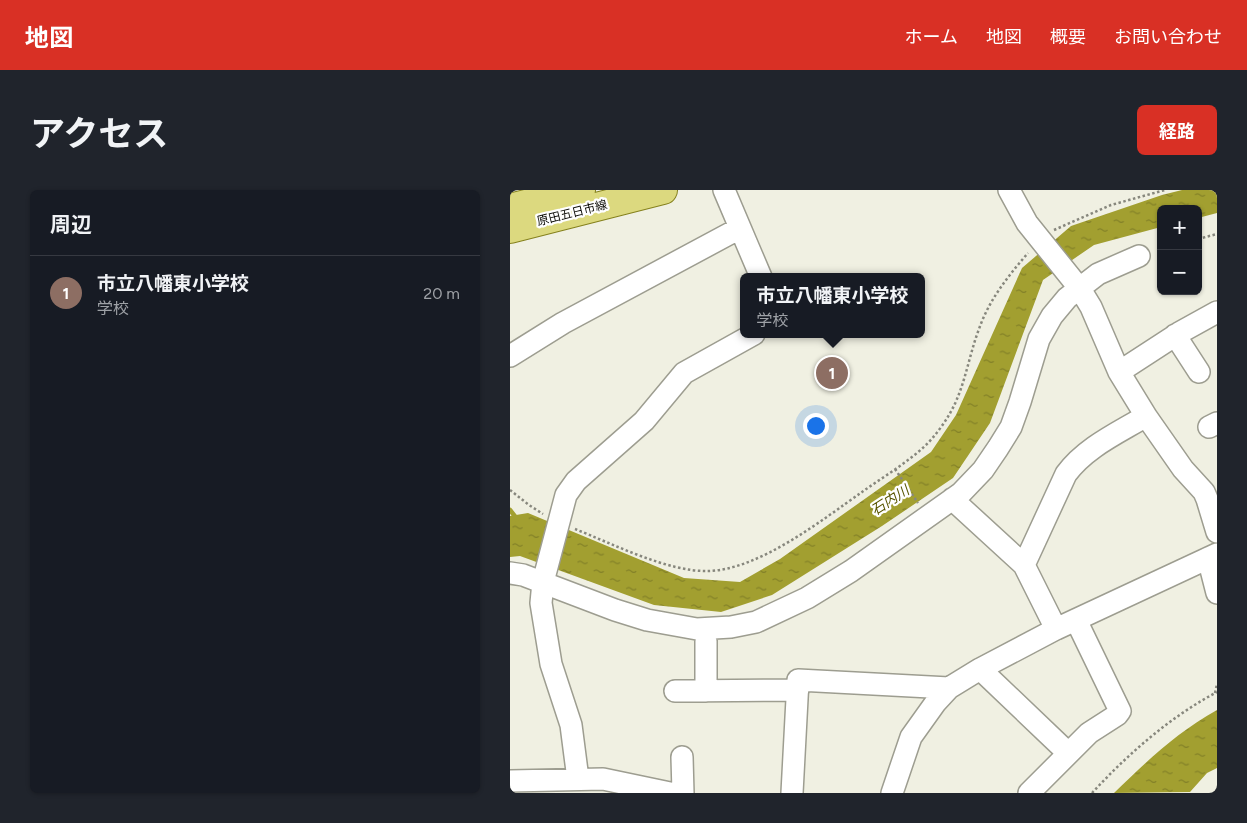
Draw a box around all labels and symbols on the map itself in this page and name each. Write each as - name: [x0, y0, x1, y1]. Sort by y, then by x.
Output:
- street label: 原田五日市線: [535, 197, 609, 229]
- pin: 1: [816, 354, 848, 392]
- your location: [803, 413, 829, 439]
- water label: 石内川: [868, 481, 914, 519]

